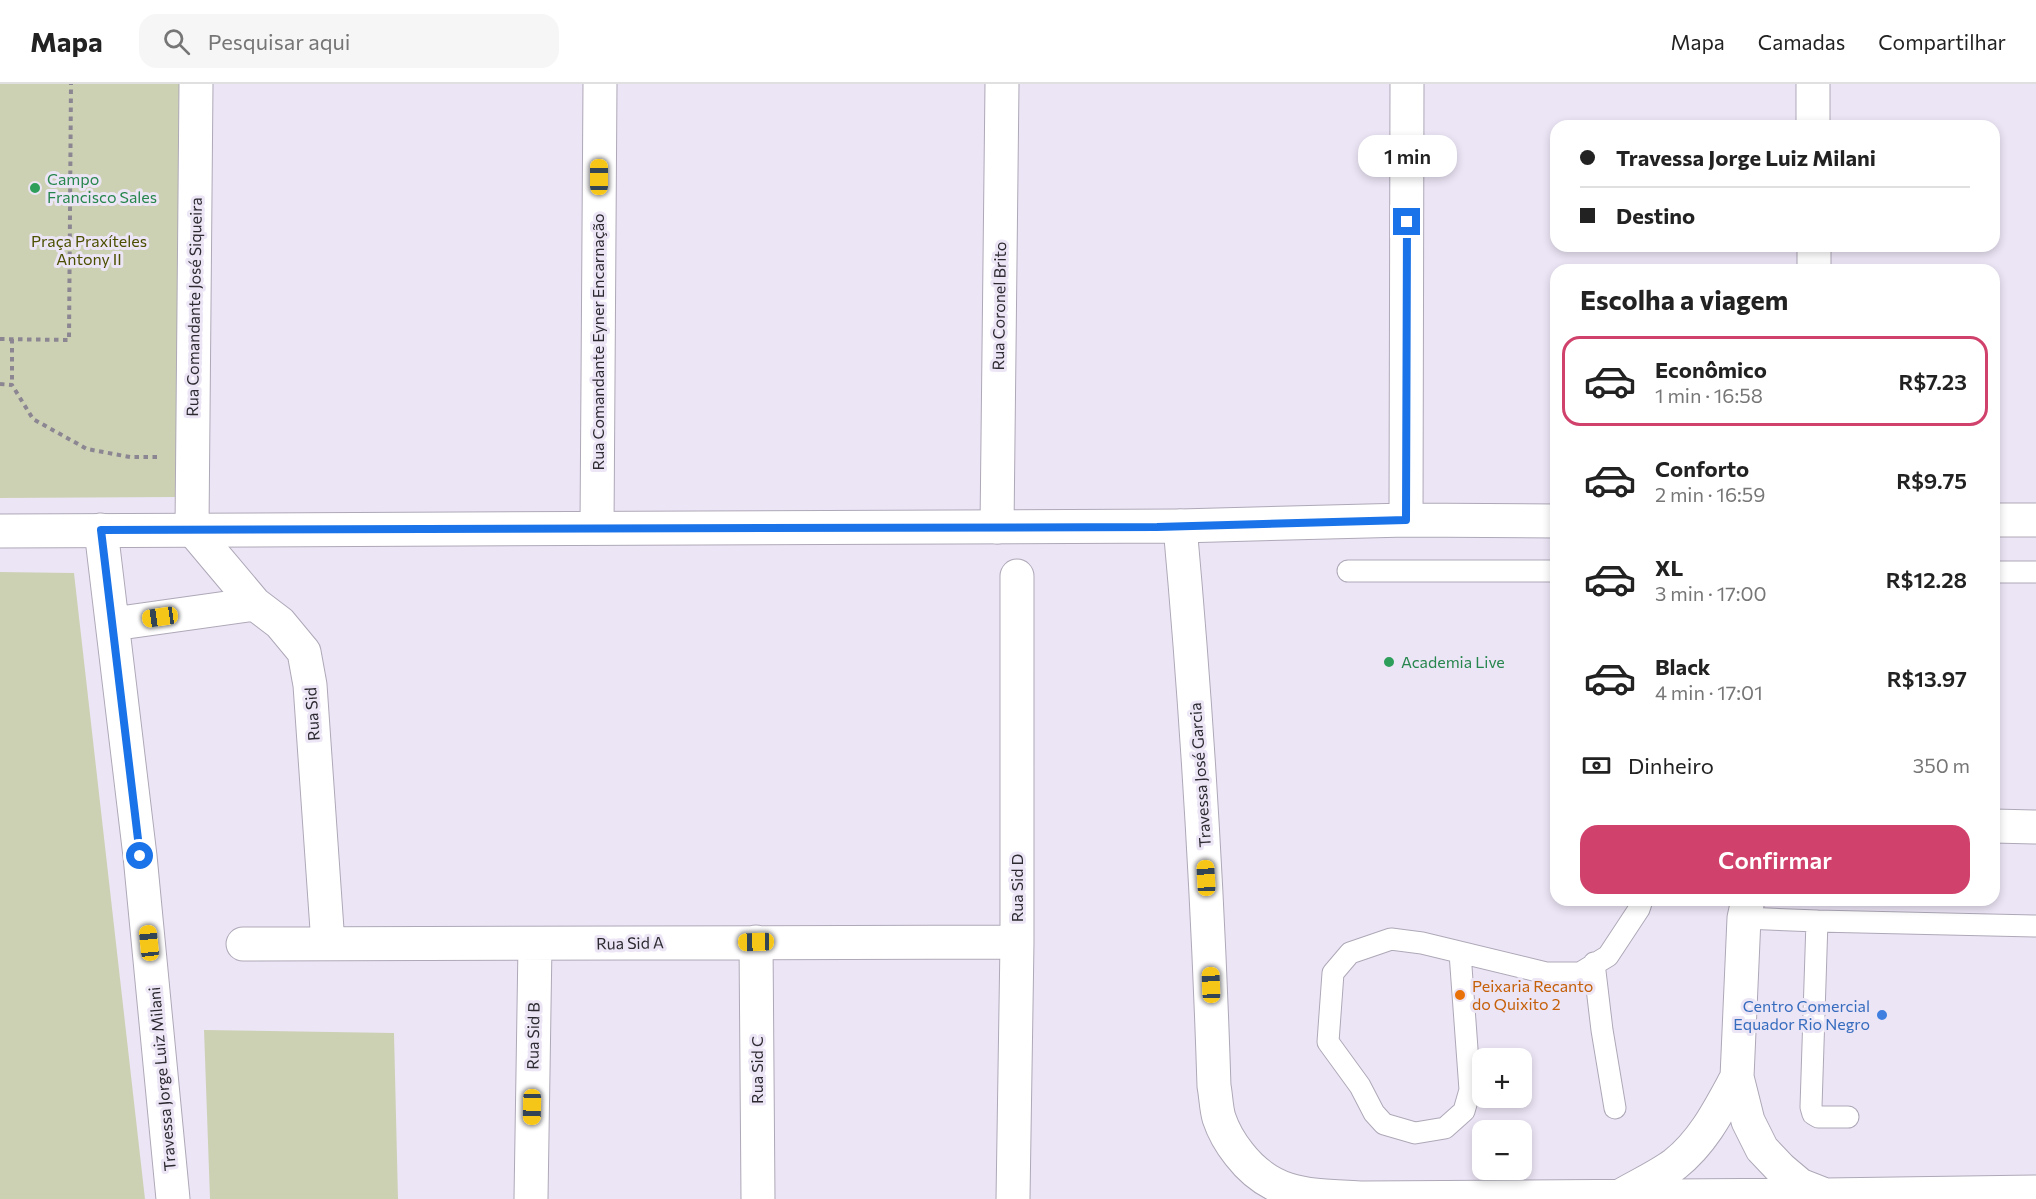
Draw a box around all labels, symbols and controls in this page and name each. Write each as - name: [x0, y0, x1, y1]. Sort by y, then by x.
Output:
- search box: [139, 14, 559, 68]
- text: Mapa: [30, 24, 103, 58]
- icon: search: [160, 25, 193, 58]
- text: Pesquisar aqui: [208, 28, 350, 55]
- text: Mapa: [1671, 29, 1725, 54]
- text: Camadas: [1758, 29, 1845, 54]
- text: Compartilhar: [1878, 29, 2006, 54]
- callout: 1 min: [1358, 135, 1456, 177]
- text: 1 min: [1384, 144, 1431, 168]
- text: Travessa Jorge Luiz Milani: [1616, 144, 1876, 171]
- car: [590, 159, 608, 195]
- place label: Campo Francisco Sales: [47, 169, 157, 206]
- marker: Campo Francisco Sales: [28, 181, 42, 195]
- street label: Rua Comandante José Siqueira: [182, 197, 205, 417]
- text: Destino: [1616, 202, 1695, 229]
- route end: [1393, 208, 1420, 235]
- street label: Rua Comandante Eyner Encarnação: [588, 214, 607, 470]
- park label: Praça Praxíteles Antony II: [31, 231, 147, 268]
- street label: Rua Coronel Brito: [988, 241, 1009, 371]
- text: Escolha a viagem: [1580, 283, 1788, 316]
- icon: car: [1583, 354, 1637, 408]
- text: Econômico: [1655, 356, 1767, 383]
- text: R$7.23: [1898, 368, 1967, 395]
- text: 1 min · 16:58: [1655, 383, 1763, 407]
- icon: car: [1583, 453, 1637, 507]
- text: Conforto: [1655, 455, 1749, 482]
- text: R$9.75: [1896, 467, 1967, 494]
- text: 2 min · 16:59: [1655, 482, 1765, 506]
- icon: car: [1583, 552, 1637, 606]
- text: XL: [1655, 554, 1683, 581]
- text: R$12.28: [1886, 566, 1967, 593]
- text: 3 min · 17:00: [1655, 581, 1767, 605]
- car: [141, 606, 179, 628]
- icon: car: [1583, 651, 1637, 705]
- place label: Academia Live: [1401, 652, 1505, 671]
- text: Black: [1655, 653, 1710, 680]
- marker: Academia Live: [1382, 655, 1396, 669]
- text: R$13.97: [1887, 665, 1967, 692]
- text: 4 min · 17:01: [1655, 680, 1763, 704]
- street label: Rua Sid: [300, 687, 323, 742]
- street label: Travessa José Garcia: [1185, 702, 1214, 848]
- icon: cash: [1580, 749, 1613, 782]
- text: Dinheiro: [1628, 752, 1714, 779]
- text: 350 m: [1913, 753, 1970, 777]
- button: Confirmar: [1580, 825, 1970, 894]
- route start: [126, 842, 153, 869]
- street label: Rua Sid D: [1007, 854, 1026, 922]
- car: [1196, 860, 1216, 896]
- car: [138, 924, 160, 962]
- street label: Rua Sid A: [596, 932, 664, 953]
- car: [738, 933, 774, 951]
- car: [1201, 967, 1221, 1003]
- place label: Peixaria Recanto do Quixito 2: [1472, 976, 1593, 1013]
- street label: Travessa Jorge Luiz Milani: [144, 986, 179, 1172]
- marker: Peixaria Recanto do Quixito 2: [1453, 988, 1467, 1002]
- place label: Centro Comercial Equador Rio Negro: [1733, 996, 1870, 1033]
- street label: Rua Sid B: [522, 1002, 543, 1070]
- marker: Centro Comercial Equador Rio Negro: [1875, 1008, 1889, 1022]
- street label: Rua Sid C: [747, 1036, 766, 1104]
- map controls: [1472, 1048, 1532, 1180]
- button: +: [1472, 1048, 1532, 1108]
- car: [523, 1089, 541, 1125]
- button: −: [1472, 1120, 1532, 1180]

